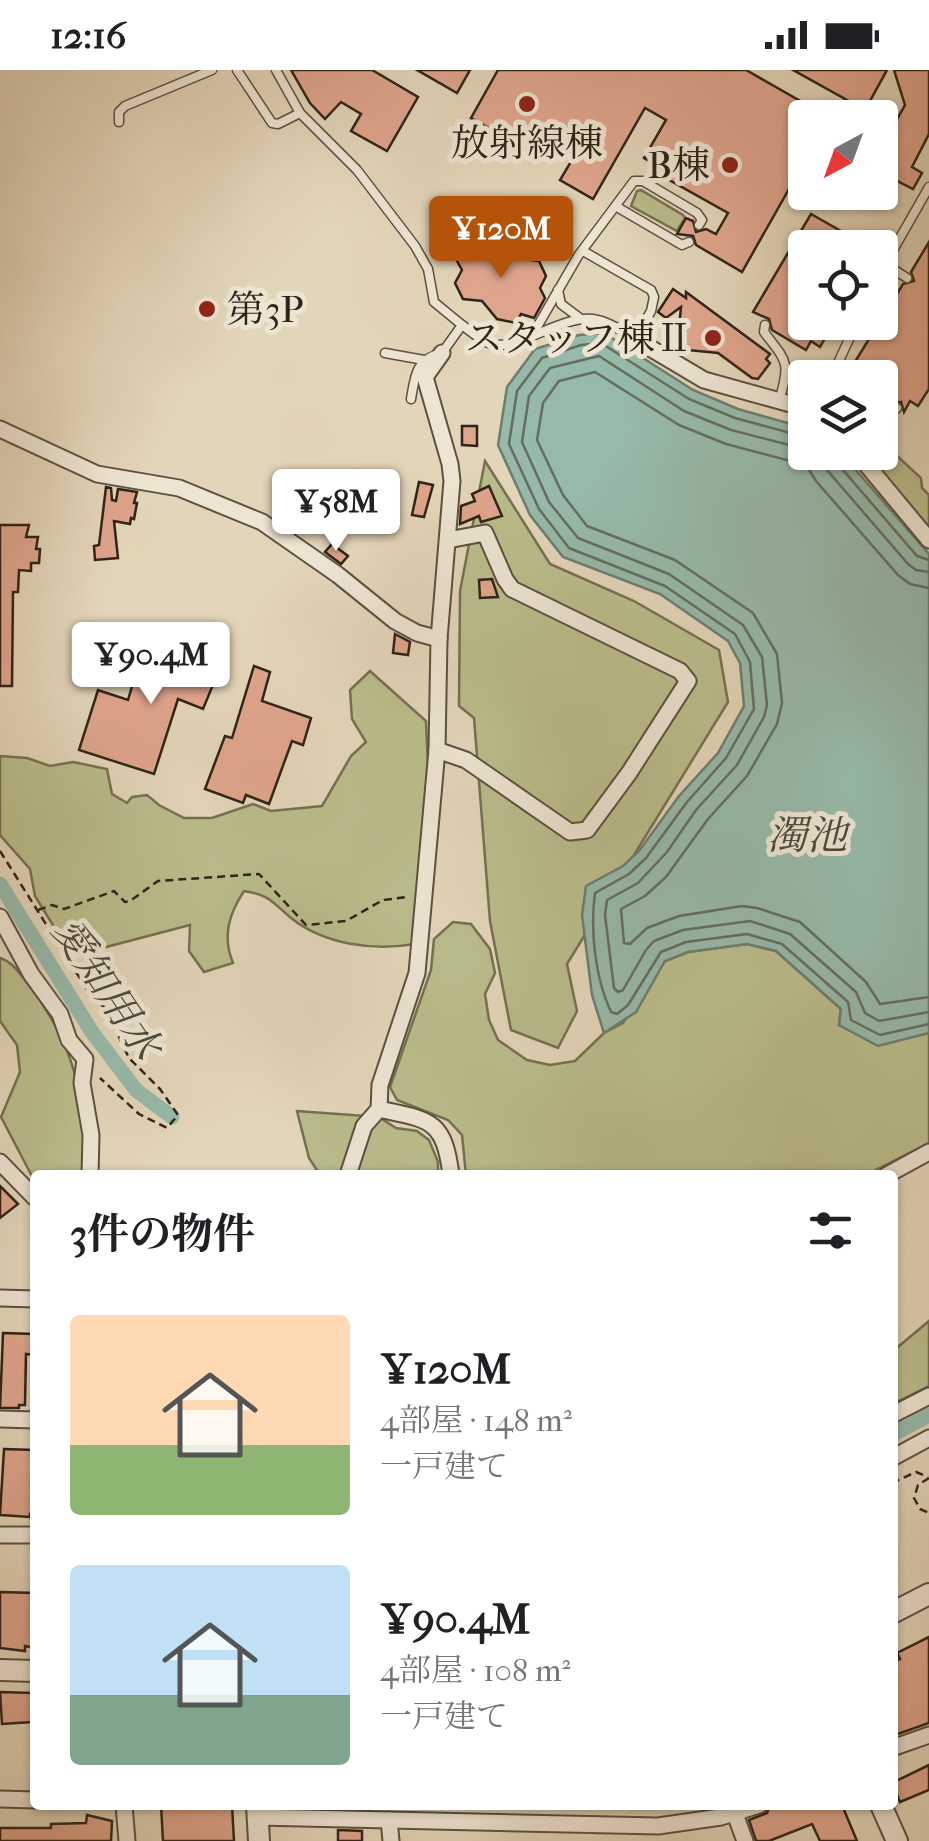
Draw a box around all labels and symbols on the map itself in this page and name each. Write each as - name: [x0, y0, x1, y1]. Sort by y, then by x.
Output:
- marker: 放射線棟: [516, 93, 538, 115]
- north arrow: [788, 100, 898, 210]
- place label: 放射線棟: [451, 121, 603, 166]
- place label: B棟: [647, 143, 710, 188]
- marker: B棟: [719, 154, 741, 176]
- pin: ¥120M: [431, 196, 571, 281]
- place label: 第3P: [227, 287, 304, 332]
- marker: 第3P: [196, 298, 218, 320]
- place label: スタッフ棟Ⅱ: [465, 316, 693, 361]
- marker: スタッフ棟Ⅱ: [702, 327, 724, 349]
- pin: ¥58M: [277, 469, 395, 554]
- pin: ¥90.4M: [70, 622, 232, 707]
- water label: 濁池: [767, 813, 851, 859]
- water label: 愛知用水: [42, 909, 172, 1071]

